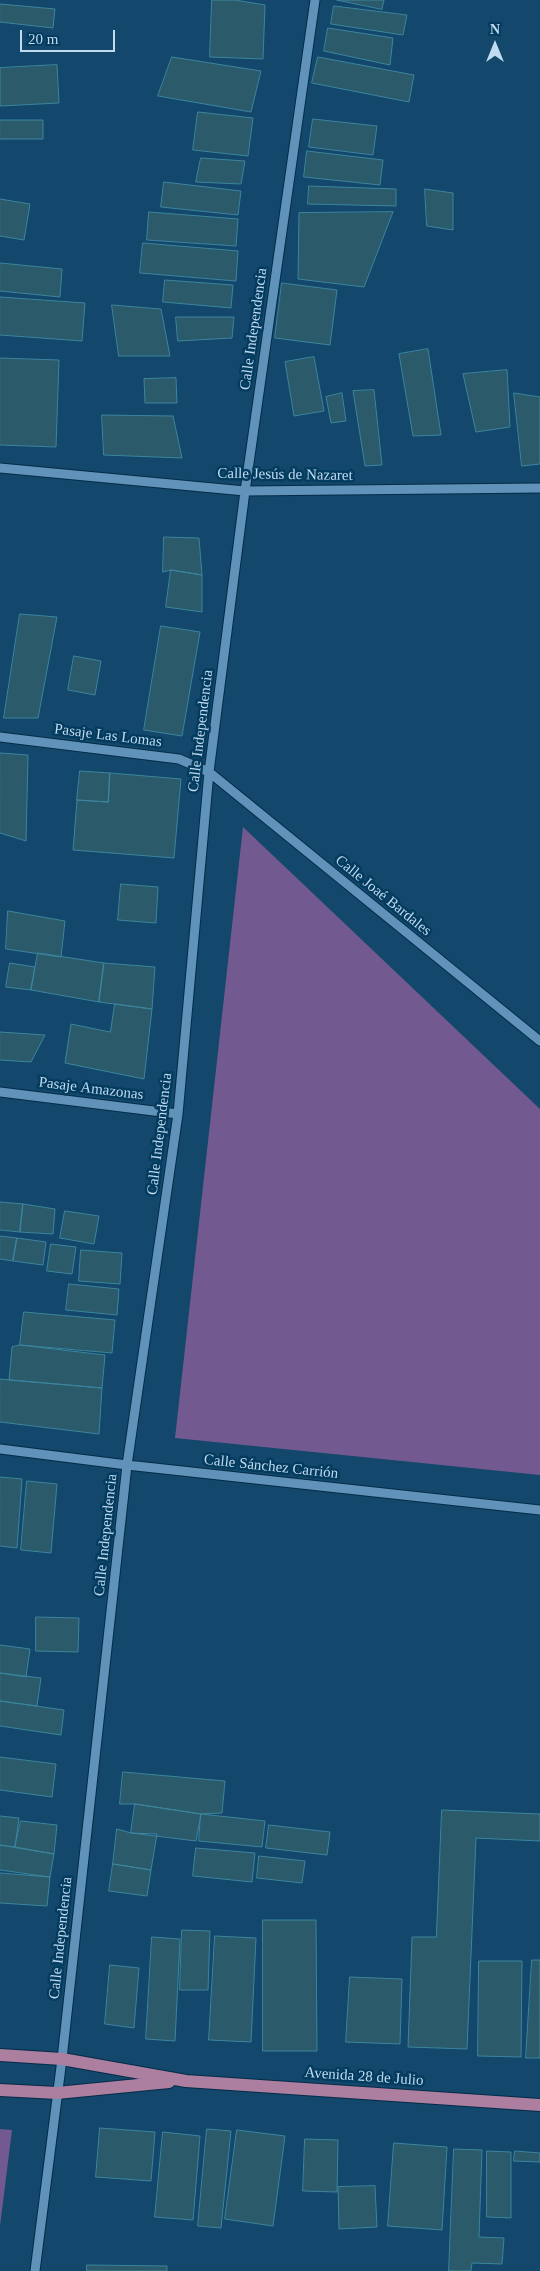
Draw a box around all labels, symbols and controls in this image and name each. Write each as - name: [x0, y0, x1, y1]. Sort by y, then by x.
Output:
- scale bar: [22, 20, 118, 52]
- north arrow: [470, 20, 520, 70]
- text: N: [490, 22, 500, 37]
- text: 20 m: [28, 31, 58, 47]
- street label: Calle Independencia: [237, 267, 271, 391]
- street label: Calle Jesús de Nazaret: [217, 465, 353, 485]
- street label: Calle Independencia: [185, 669, 217, 793]
- street label: Pasaje Las Lomas: [53, 720, 163, 752]
- street label: Calle Joaé Bardales: [331, 852, 435, 940]
- street label: Calle Independencia: [144, 1072, 176, 1196]
- street label: Pasaje Amazonas: [38, 1074, 144, 1104]
- street label: Calle Sánchez Carrión: [203, 1451, 339, 1483]
- street label: Calle Independencia: [91, 1473, 121, 1597]
- street label: Calle Independencia: [46, 1876, 76, 2000]
- street label: Avenida 28 de Julio: [304, 2064, 424, 2090]

